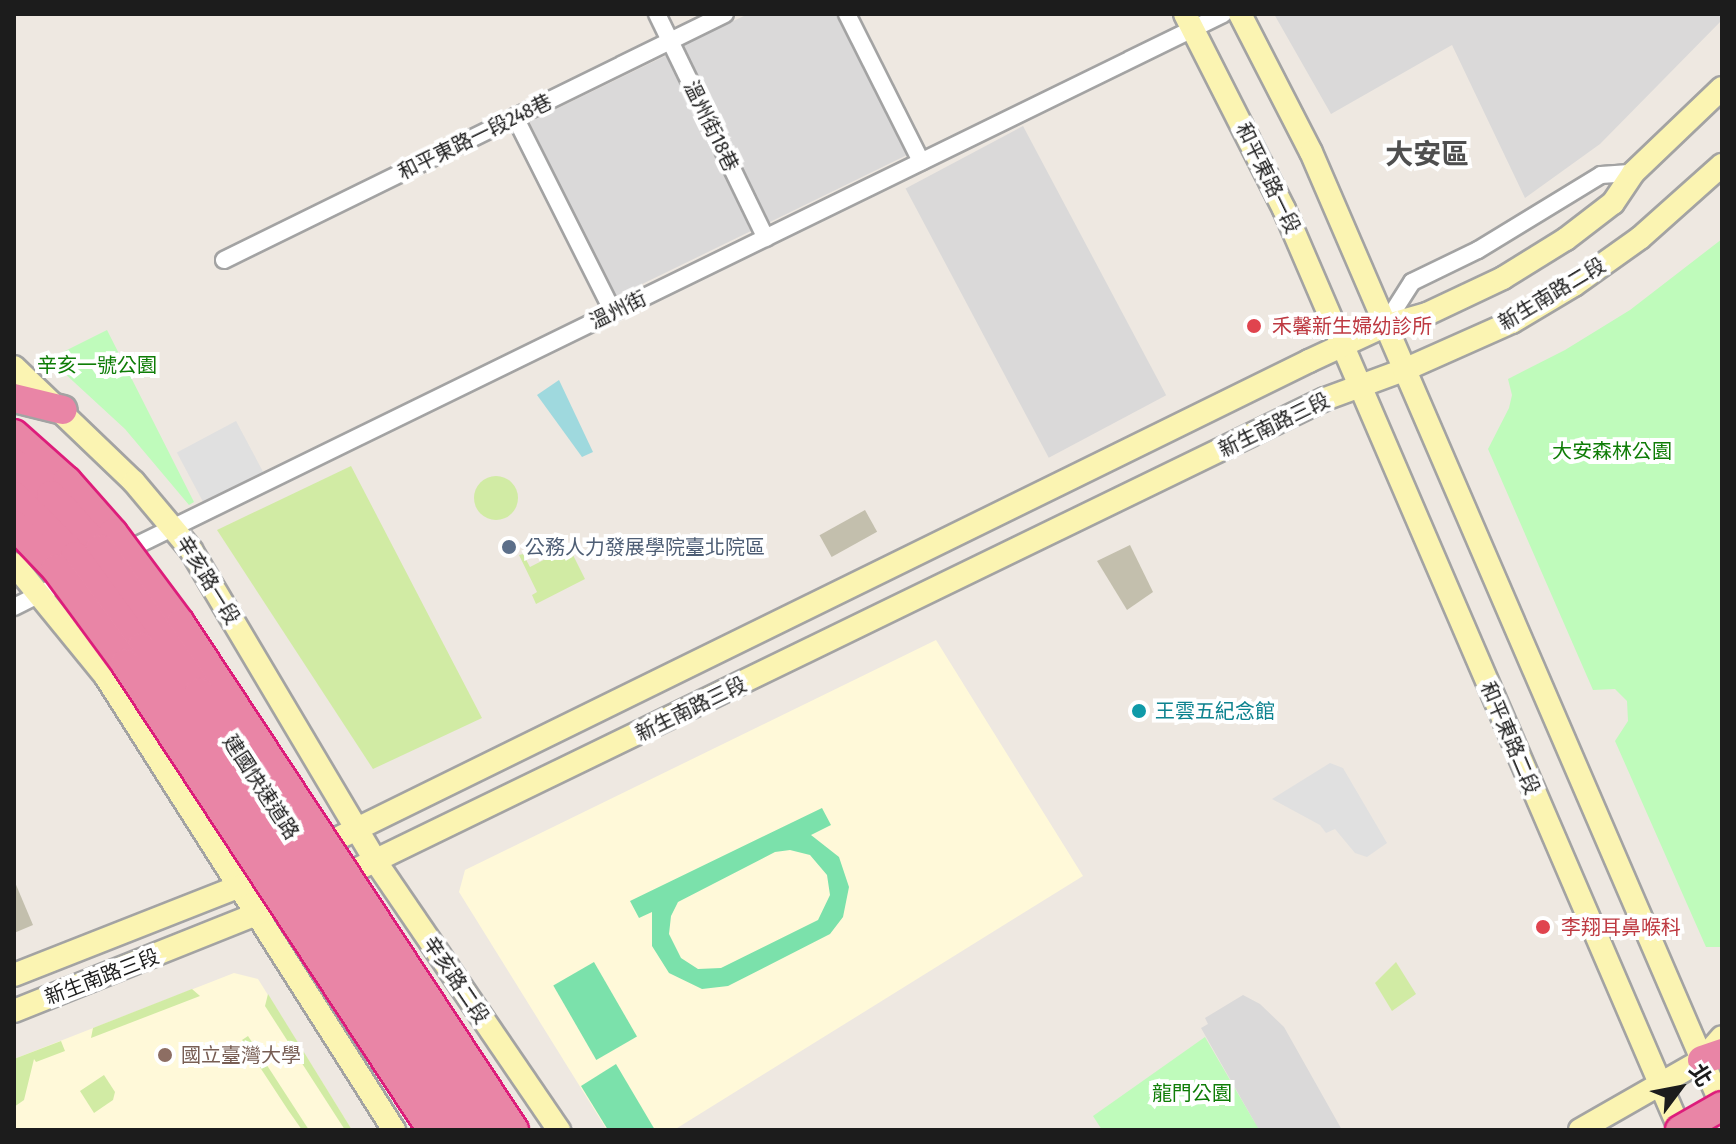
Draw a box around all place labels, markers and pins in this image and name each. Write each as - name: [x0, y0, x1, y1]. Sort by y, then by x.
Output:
- place label: 禾馨新生婦幼診所: [1272, 314, 1432, 338]
- marker: 禾馨新生婦幼診所: [1243, 315, 1265, 337]
- place label: 公務人力發展學院臺北院區: [525, 535, 765, 559]
- marker: 公務人力發展學院臺北院區: [500, 538, 518, 556]
- place label: 王雲五紀念館: [1155, 699, 1275, 723]
- marker: 王雲五紀念館: [1130, 702, 1148, 720]
- place label: 李翔耳鼻喉科: [1561, 915, 1681, 939]
- marker: 李翔耳鼻喉科: [1532, 916, 1554, 938]
- place label: 國立臺灣大學: [181, 1043, 301, 1067]
- marker: 國立臺灣大學: [156, 1046, 174, 1064]

